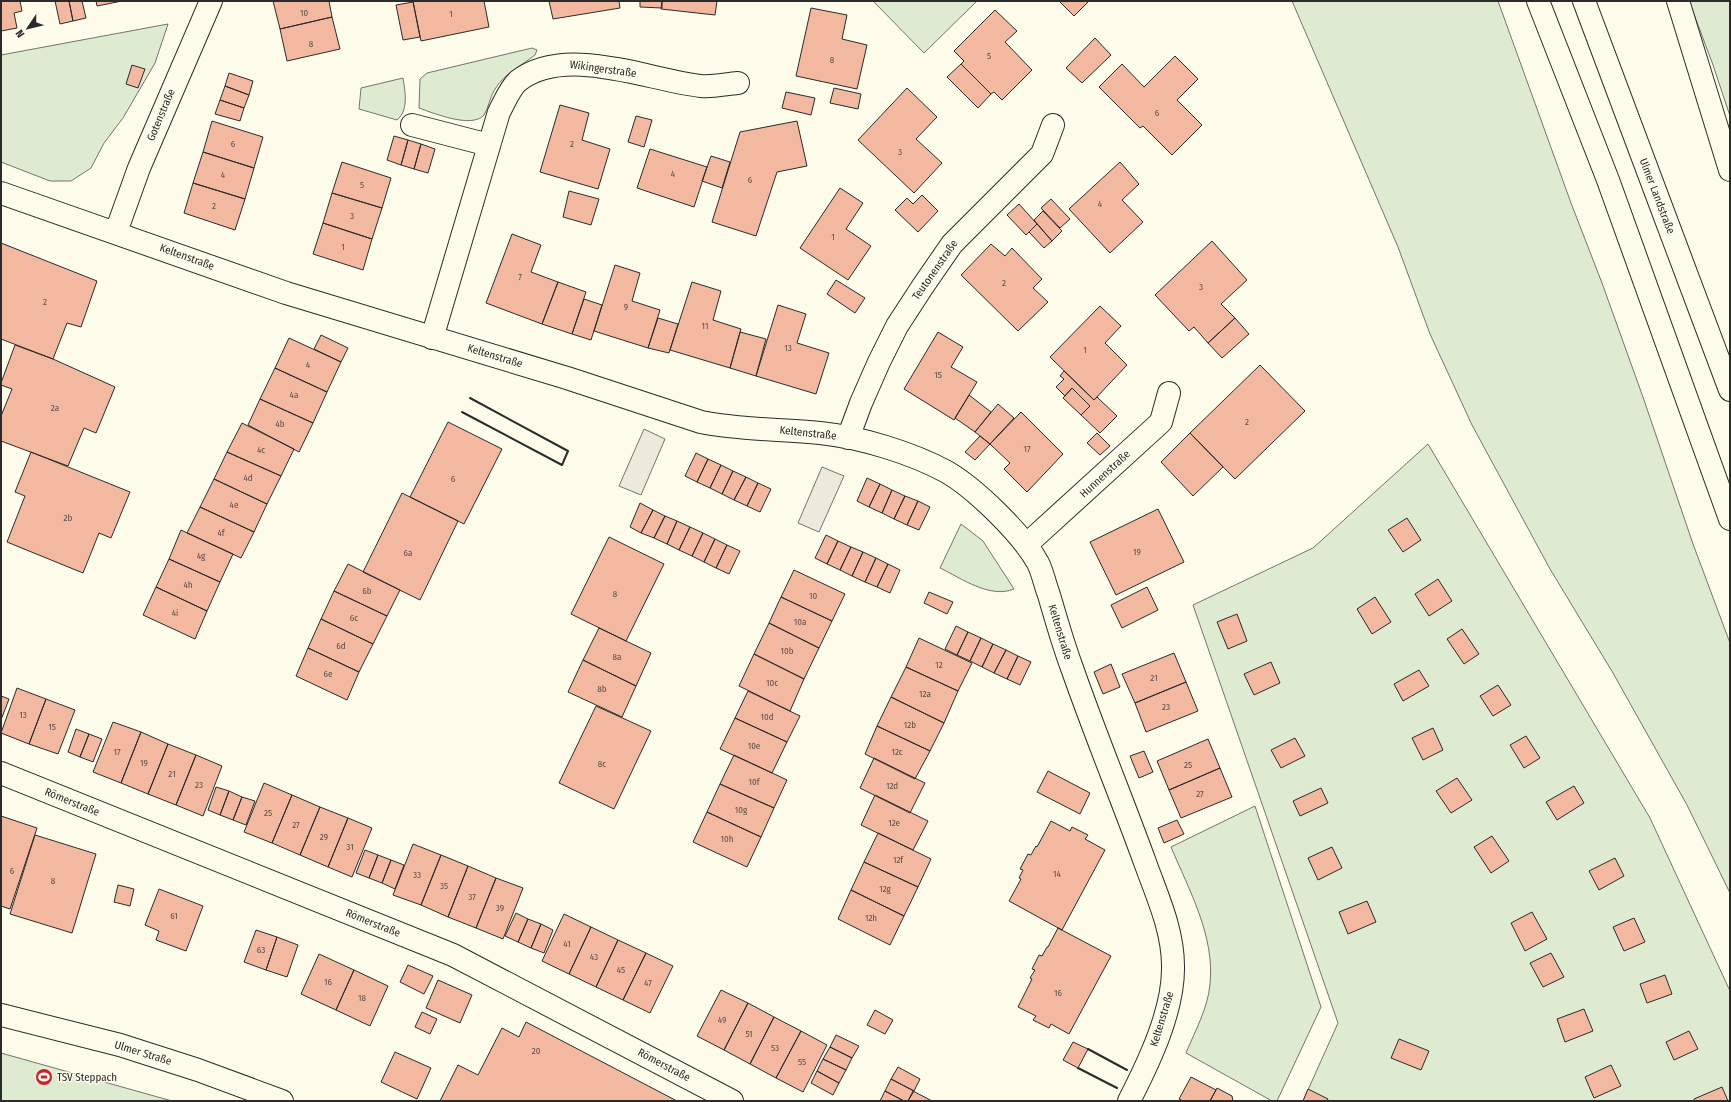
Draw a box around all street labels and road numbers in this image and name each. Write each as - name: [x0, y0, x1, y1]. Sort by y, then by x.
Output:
- street label: Wikingerstraße: [569, 58, 637, 80]
- street label: Gotenstraße: [144, 87, 178, 143]
- street label: Ulmer Landstraße: [1637, 156, 1677, 236]
- street label: Teutonenstraße: [909, 237, 961, 303]
- street label: Keltenstraße: [158, 241, 216, 273]
- street label: Keltenstraße: [466, 341, 524, 371]
- street label: Keltenstraße: [779, 424, 837, 442]
- street label: Hunnenstraße: [1077, 448, 1133, 500]
- street label: Keltenstraße: [1045, 603, 1075, 661]
- street label: Römerstraße: [43, 785, 101, 819]
- street label: Römerstraße: [344, 906, 402, 940]
- street label: Keltenstraße: [1147, 990, 1177, 1048]
- street label: Ulmer Straße: [113, 1038, 173, 1068]
- street label: Römerstraße: [635, 1046, 693, 1084]

